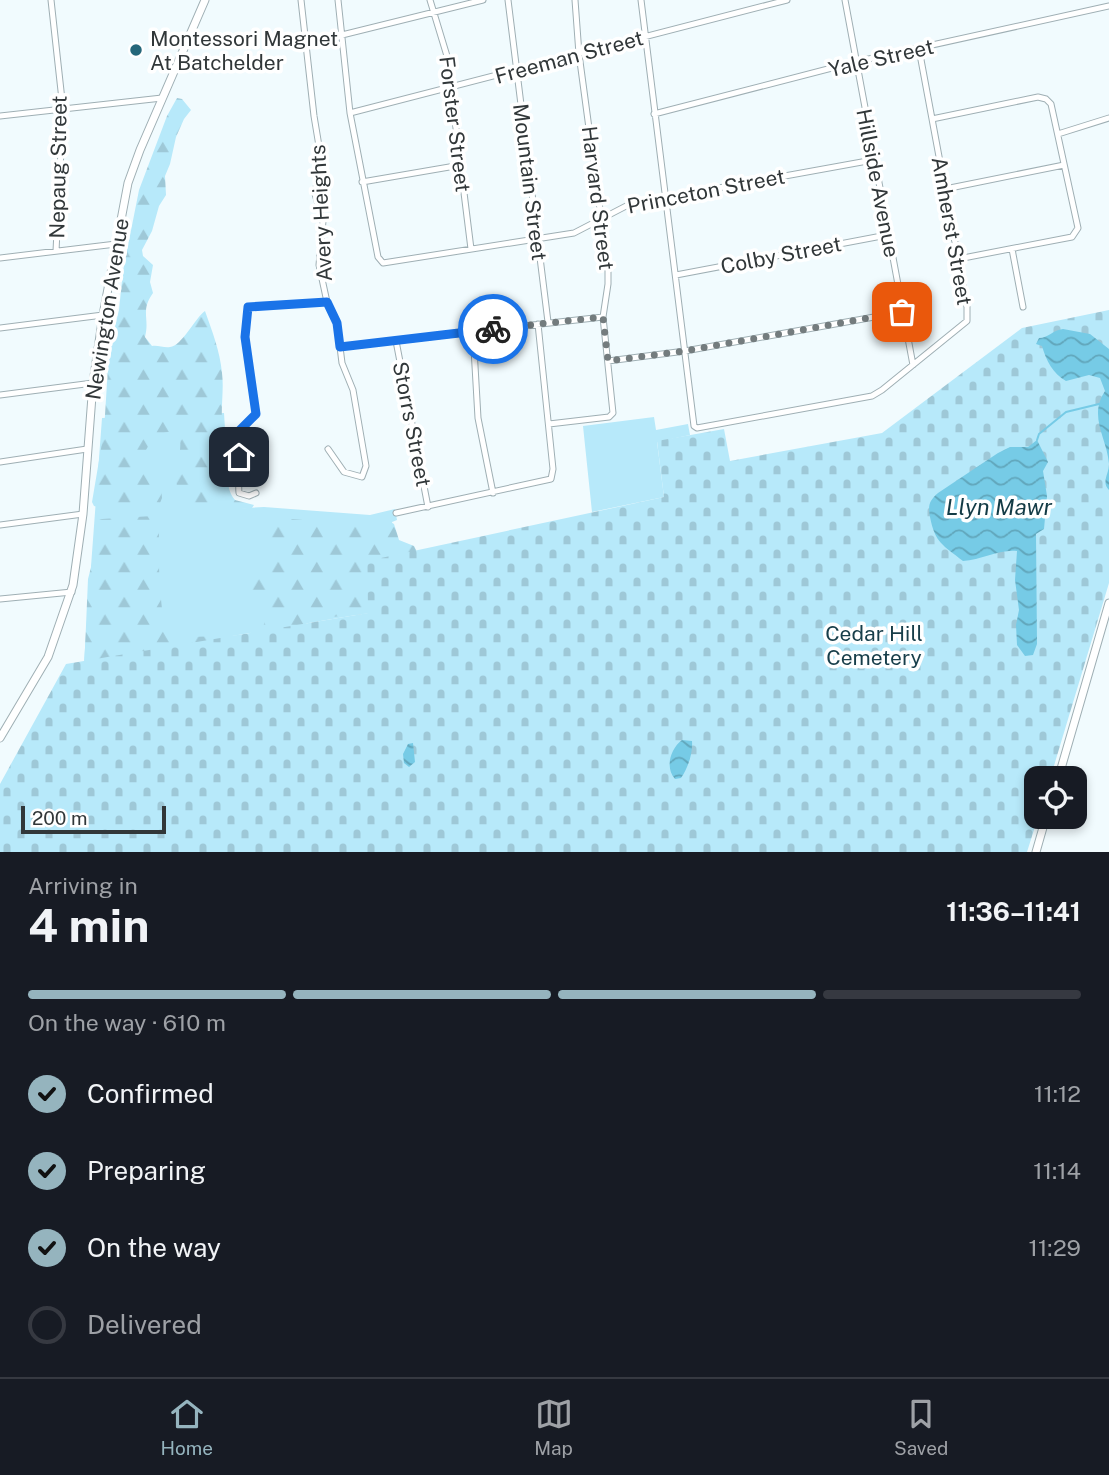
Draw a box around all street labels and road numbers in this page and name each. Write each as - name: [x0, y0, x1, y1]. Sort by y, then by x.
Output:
- street label: Freeman Street: [492, 25, 646, 89]
- street label: Yale Street: [826, 34, 936, 82]
- street label: Forster Street: [434, 54, 476, 194]
- street label: Nepaug Street: [44, 95, 72, 239]
- street label: Mountain Street: [508, 102, 552, 262]
- street label: Hillside Avenue: [851, 107, 905, 259]
- street label: Harvard Street: [577, 124, 619, 272]
- street label: Avery Heights: [305, 144, 337, 282]
- street label: Amherst Street: [927, 155, 977, 307]
- street label: Princeton Street: [625, 163, 787, 219]
- street label: Newington Avenue: [80, 216, 134, 402]
- street label: Colby Street: [718, 231, 844, 279]
- street label: Storrs Street: [388, 359, 436, 489]

